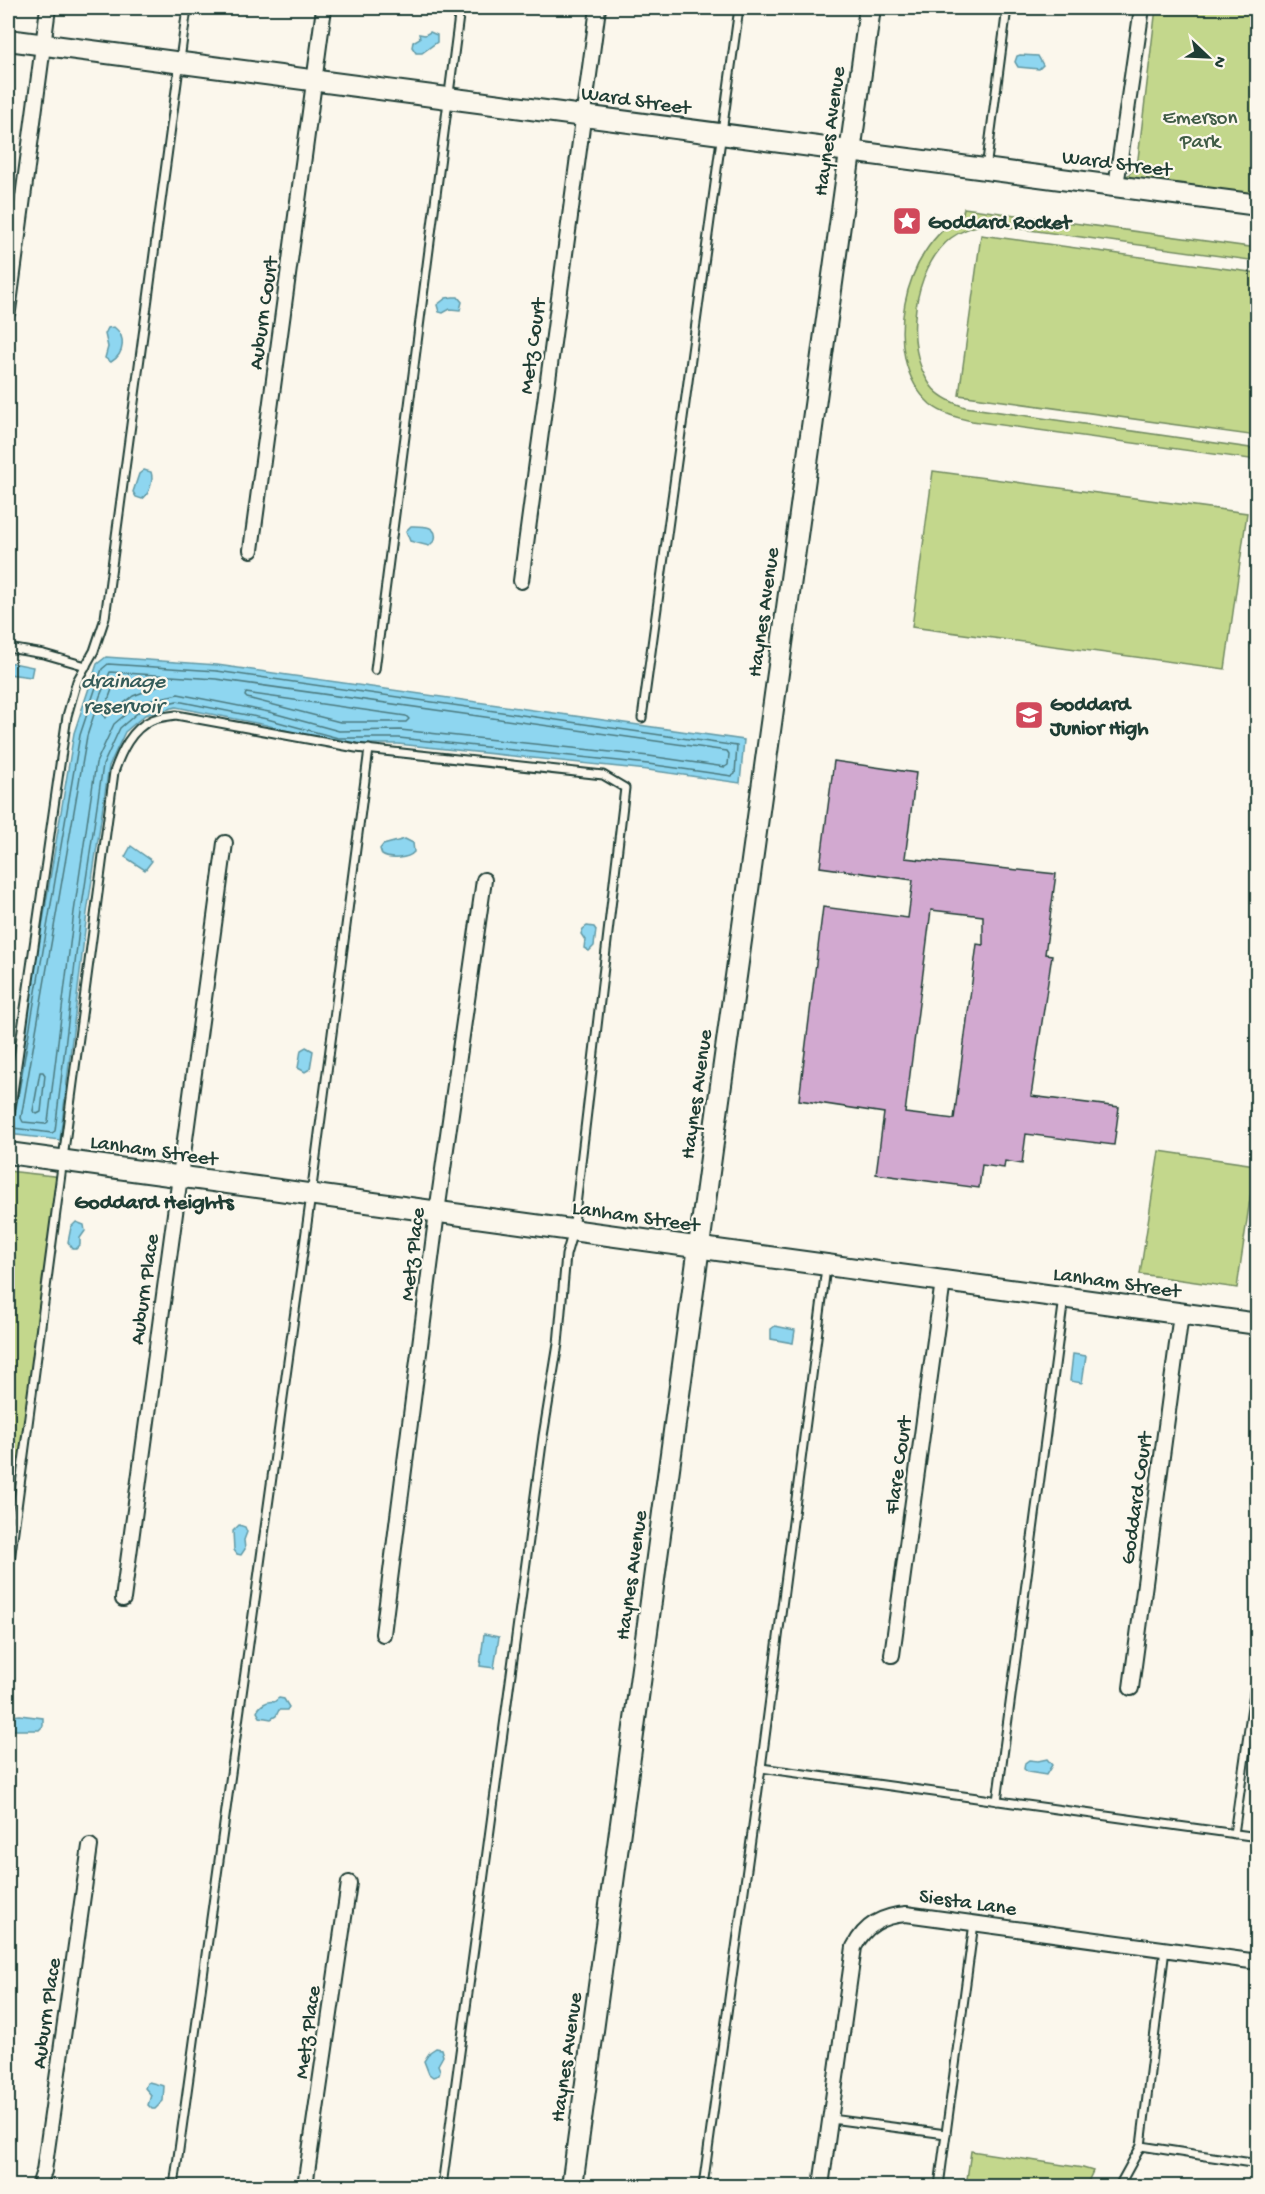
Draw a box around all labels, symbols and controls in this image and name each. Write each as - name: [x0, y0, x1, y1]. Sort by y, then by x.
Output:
- north arrow: [1178, 27, 1238, 87]
- text: N: [1208, 53, 1229, 71]
- street label: Haynes Avenue: [810, 64, 853, 198]
- street label: Ward Street: [579, 82, 694, 123]
- park label: Emerson Park: [1163, 107, 1237, 156]
- street label: Ward Street: [1060, 146, 1175, 185]
- place icon: Goddard Rocket: [891, 205, 923, 237]
- place label: Goddard Rocket: [928, 212, 1073, 237]
- street label: Auburn Court: [245, 253, 286, 372]
- street label: Metz Court: [515, 295, 554, 396]
- street label: Haynes Avenue: [744, 545, 787, 679]
- water label: drainage reservoir: [81, 670, 167, 721]
- place label: Goddard Junior High: [1049, 694, 1149, 743]
- school or university icon: Goddard Junior High: [1013, 699, 1045, 731]
- street label: Haynes Avenue: [677, 1027, 720, 1161]
- street label: Lanham Street: [88, 1131, 221, 1174]
- district label: Goddard Heights: [74, 1191, 236, 1217]
- street label: Lanham Street: [570, 1197, 703, 1240]
- street label: Metz Place: [396, 1205, 433, 1303]
- street label: Auburn Place: [126, 1231, 167, 1346]
- street label: Lanham Street: [1051, 1263, 1184, 1306]
- street label: Flare Court: [881, 1413, 920, 1517]
- street label: Goddard Court: [1117, 1428, 1160, 1566]
- street label: Haynes Avenue: [612, 1508, 655, 1642]
- street label: Siesta Lane: [917, 1885, 1019, 1924]
- street label: Auburn Place: [28, 1955, 69, 2070]
- street label: Metz Place: [291, 1983, 329, 2081]
- street label: Haynes Avenue: [547, 1990, 590, 2124]

